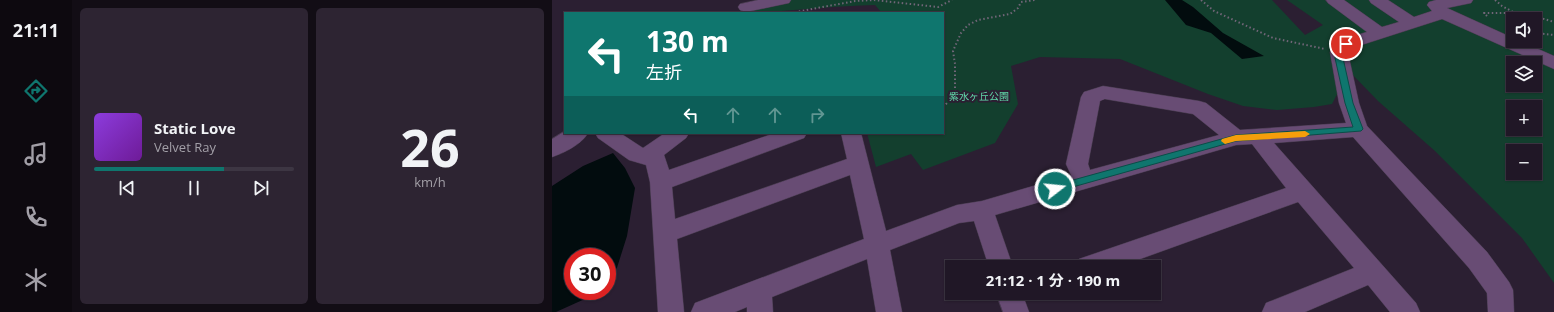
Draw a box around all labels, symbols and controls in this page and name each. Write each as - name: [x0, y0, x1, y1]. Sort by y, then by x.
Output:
- map controls: [1506, 12, 1542, 180]
- button: sound: [1506, 12, 1542, 48]
- text: 21:11: [13, 18, 59, 42]
- text: 130 m: [646, 22, 729, 60]
- pin: [1329, 27, 1363, 61]
- icon: left: [580, 28, 632, 80]
- icon: arrive: [1335, 33, 1357, 55]
- button: layers: [1506, 56, 1542, 92]
- text: 左折: [646, 60, 682, 84]
- icon: directions: [22, 77, 50, 105]
- park label: 紫水ヶ丘公園: [949, 89, 1009, 103]
- button: +: [1506, 100, 1542, 136]
- icon: left: [680, 104, 702, 126]
- icon: ahead: [722, 104, 744, 126]
- icon: ahead: [764, 104, 786, 126]
- icon: right: [806, 104, 828, 126]
- text: 26: [400, 111, 460, 182]
- text: Static Love: [154, 118, 236, 138]
- text: Velvet Ray: [154, 138, 216, 156]
- icon: music: [22, 140, 50, 168]
- button: −: [1506, 144, 1542, 180]
- position arrow: [1034, 168, 1076, 210]
- text: km/h: [414, 173, 446, 191]
- icon: previous: [116, 177, 138, 199]
- icon: pause: [183, 177, 205, 199]
- icon: next: [250, 177, 272, 199]
- icon: phone: [22, 203, 50, 231]
- speed limit sign: 30: [564, 248, 616, 300]
- icon: climate: [22, 266, 50, 294]
- text: 21:12 · 1 分 · 190 m: [986, 270, 1120, 290]

